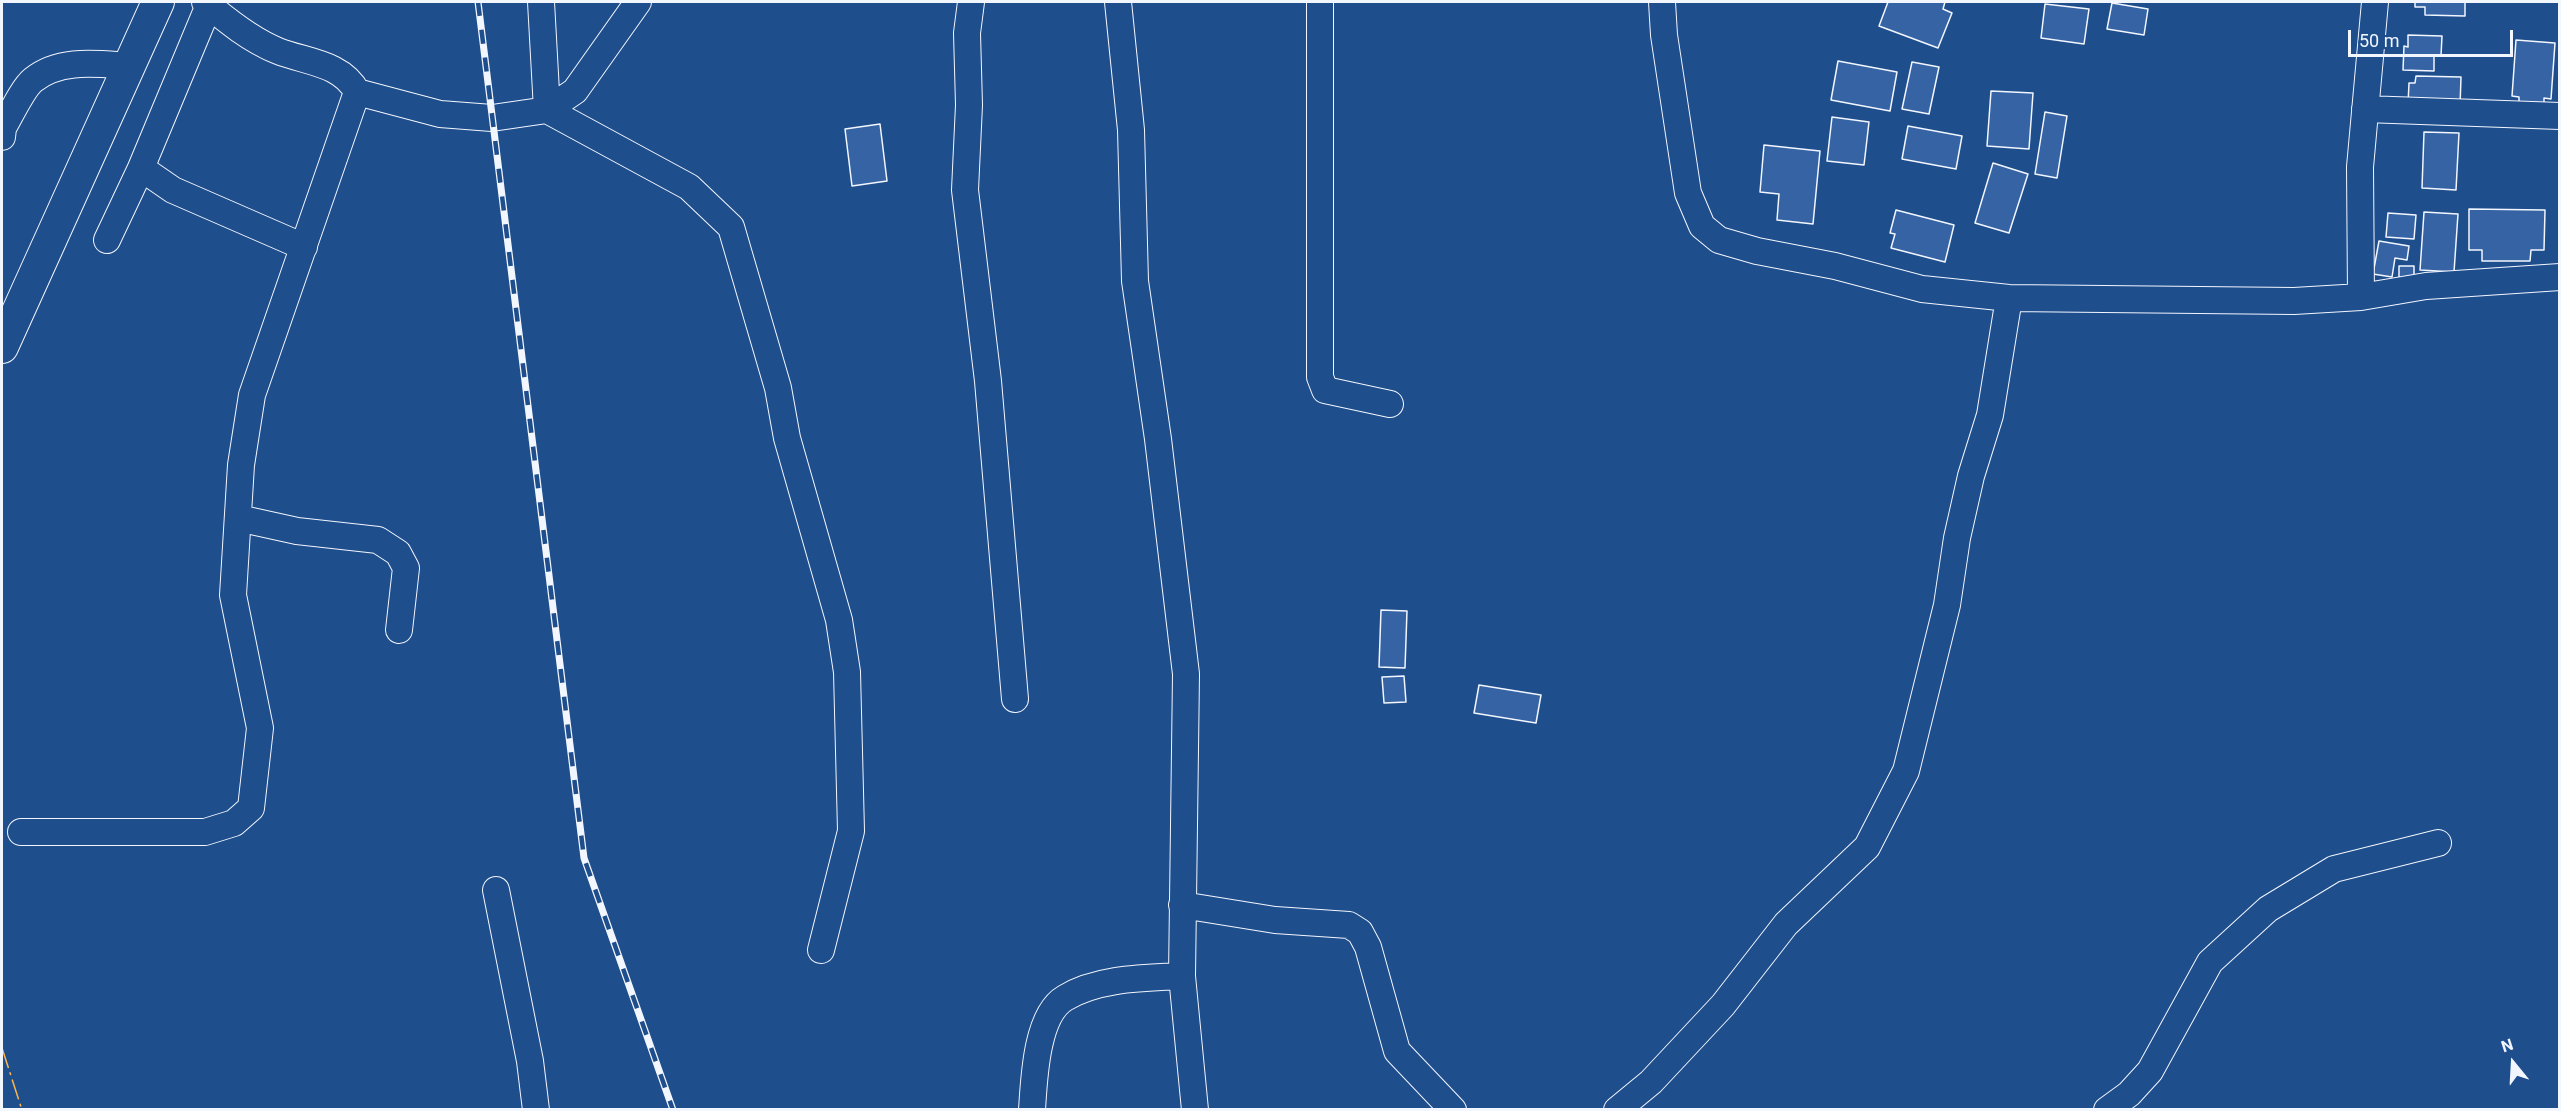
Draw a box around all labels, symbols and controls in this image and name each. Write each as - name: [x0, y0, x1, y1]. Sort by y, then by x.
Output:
- scale bar: [2351, 18, 2516, 56]
- text: 50 m: [2359, 30, 2399, 51]
- north arrow: [2483, 1033, 2543, 1093]
- text: N: [2499, 1035, 2516, 1056]

